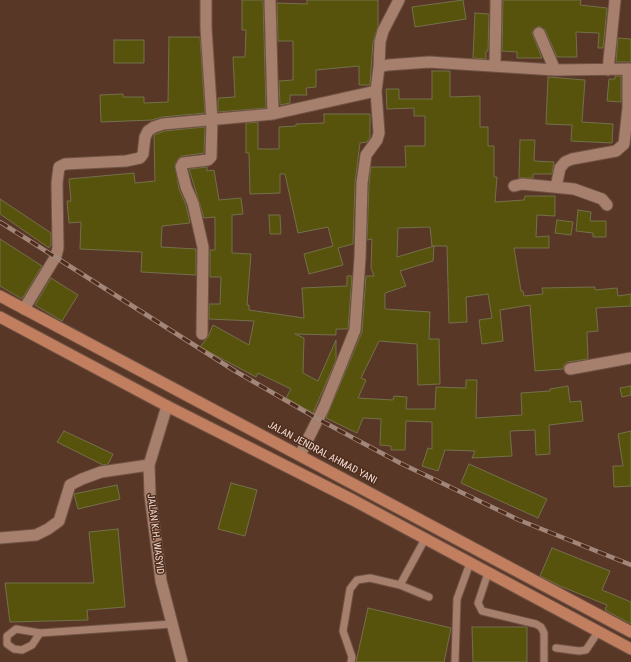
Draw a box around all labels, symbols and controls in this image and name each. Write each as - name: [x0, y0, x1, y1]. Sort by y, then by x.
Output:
- street label: JALAN JENDRAL AHMAD YANI: [265, 419, 379, 487]
- street label: JALAN K.H. WASYID: [144, 493, 166, 575]

